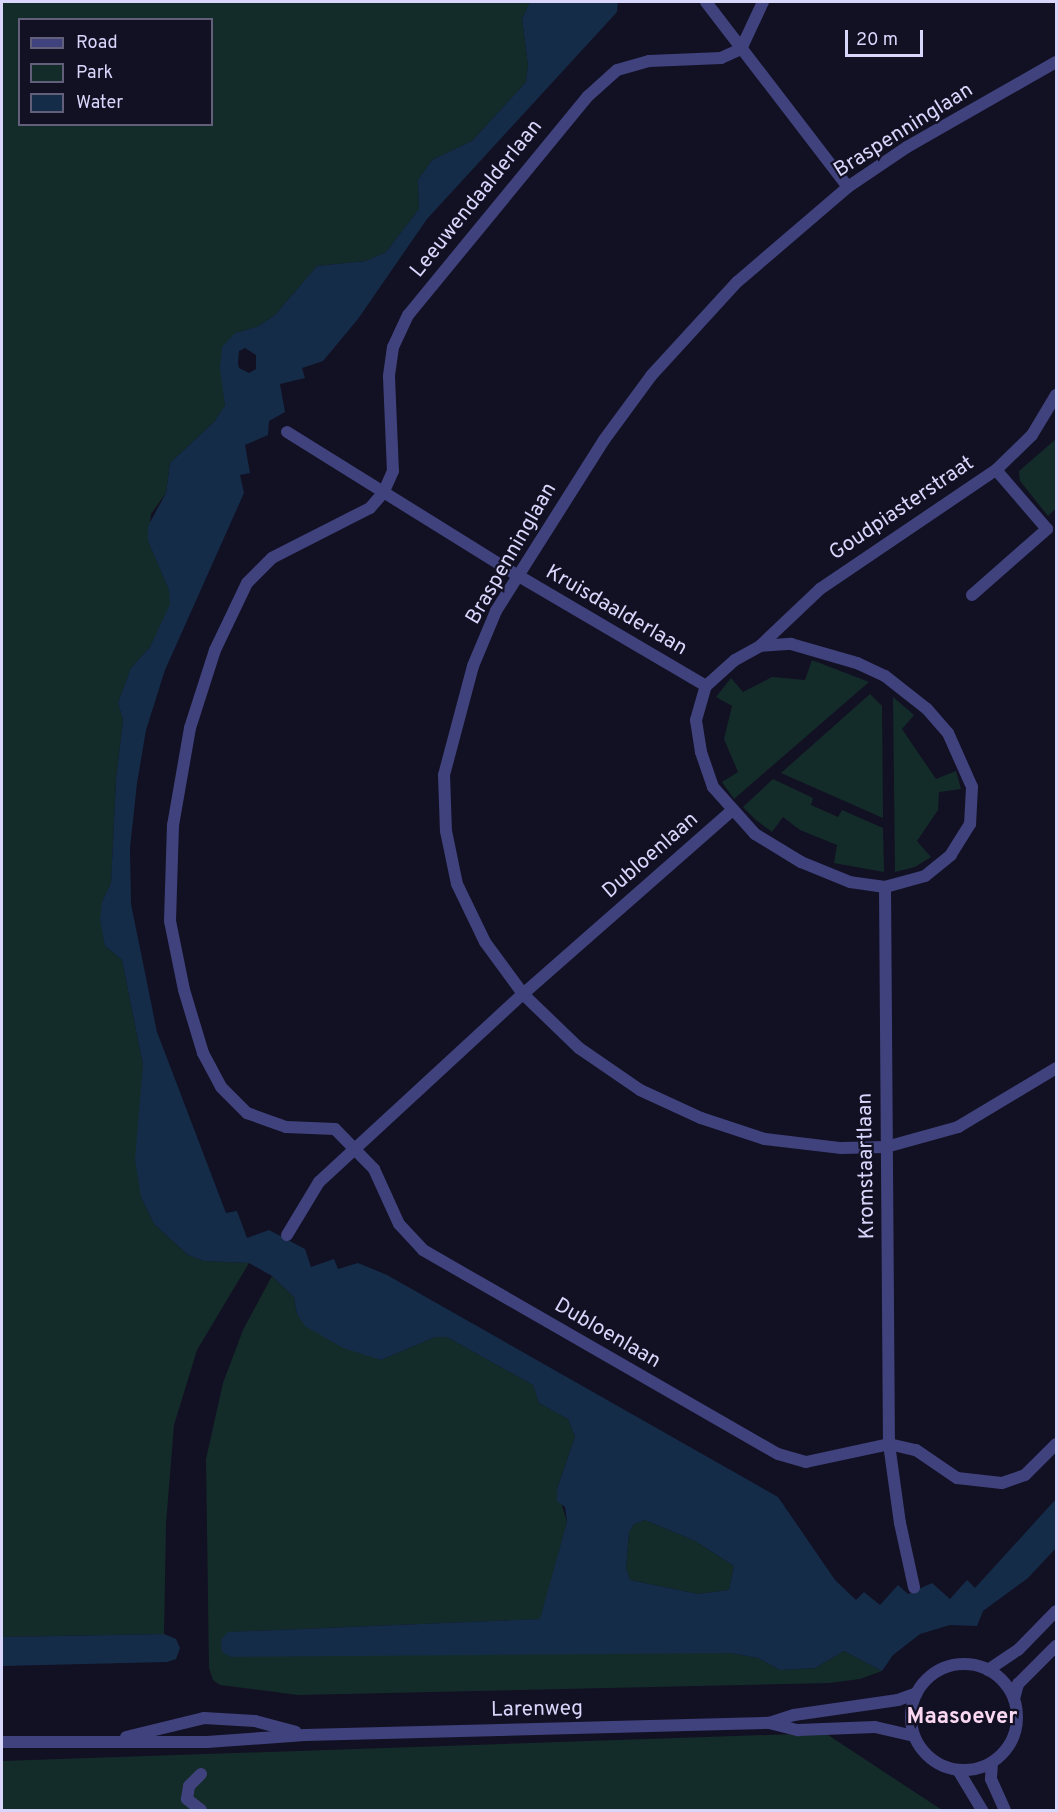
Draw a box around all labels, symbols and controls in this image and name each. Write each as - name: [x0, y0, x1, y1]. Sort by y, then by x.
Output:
- legend: [18, 18, 213, 126]
- scale bar: [848, 18, 926, 56]
- text: 20 m: [856, 29, 898, 52]
- text: Road: [76, 32, 118, 55]
- text: Park: [76, 62, 113, 85]
- street label: Braspenninglaan: [830, 78, 978, 184]
- text: Water: [76, 92, 123, 115]
- street label: Leeuwendaalderlaan: [406, 115, 548, 283]
- street label: Goudpiasterstraat: [825, 451, 979, 567]
- street label: Braspenninglaan: [461, 479, 563, 629]
- street label: Kruisdaalderlaan: [541, 560, 691, 662]
- street label: Dubloenlaan: [598, 808, 704, 904]
- street label: Kromstaartlaan: [853, 1093, 881, 1239]
- street label: Dubloenlaan: [549, 1293, 665, 1375]
- street label: Larenweg: [491, 1697, 583, 1723]
- district label: Maasoever: [907, 1705, 1017, 1731]

